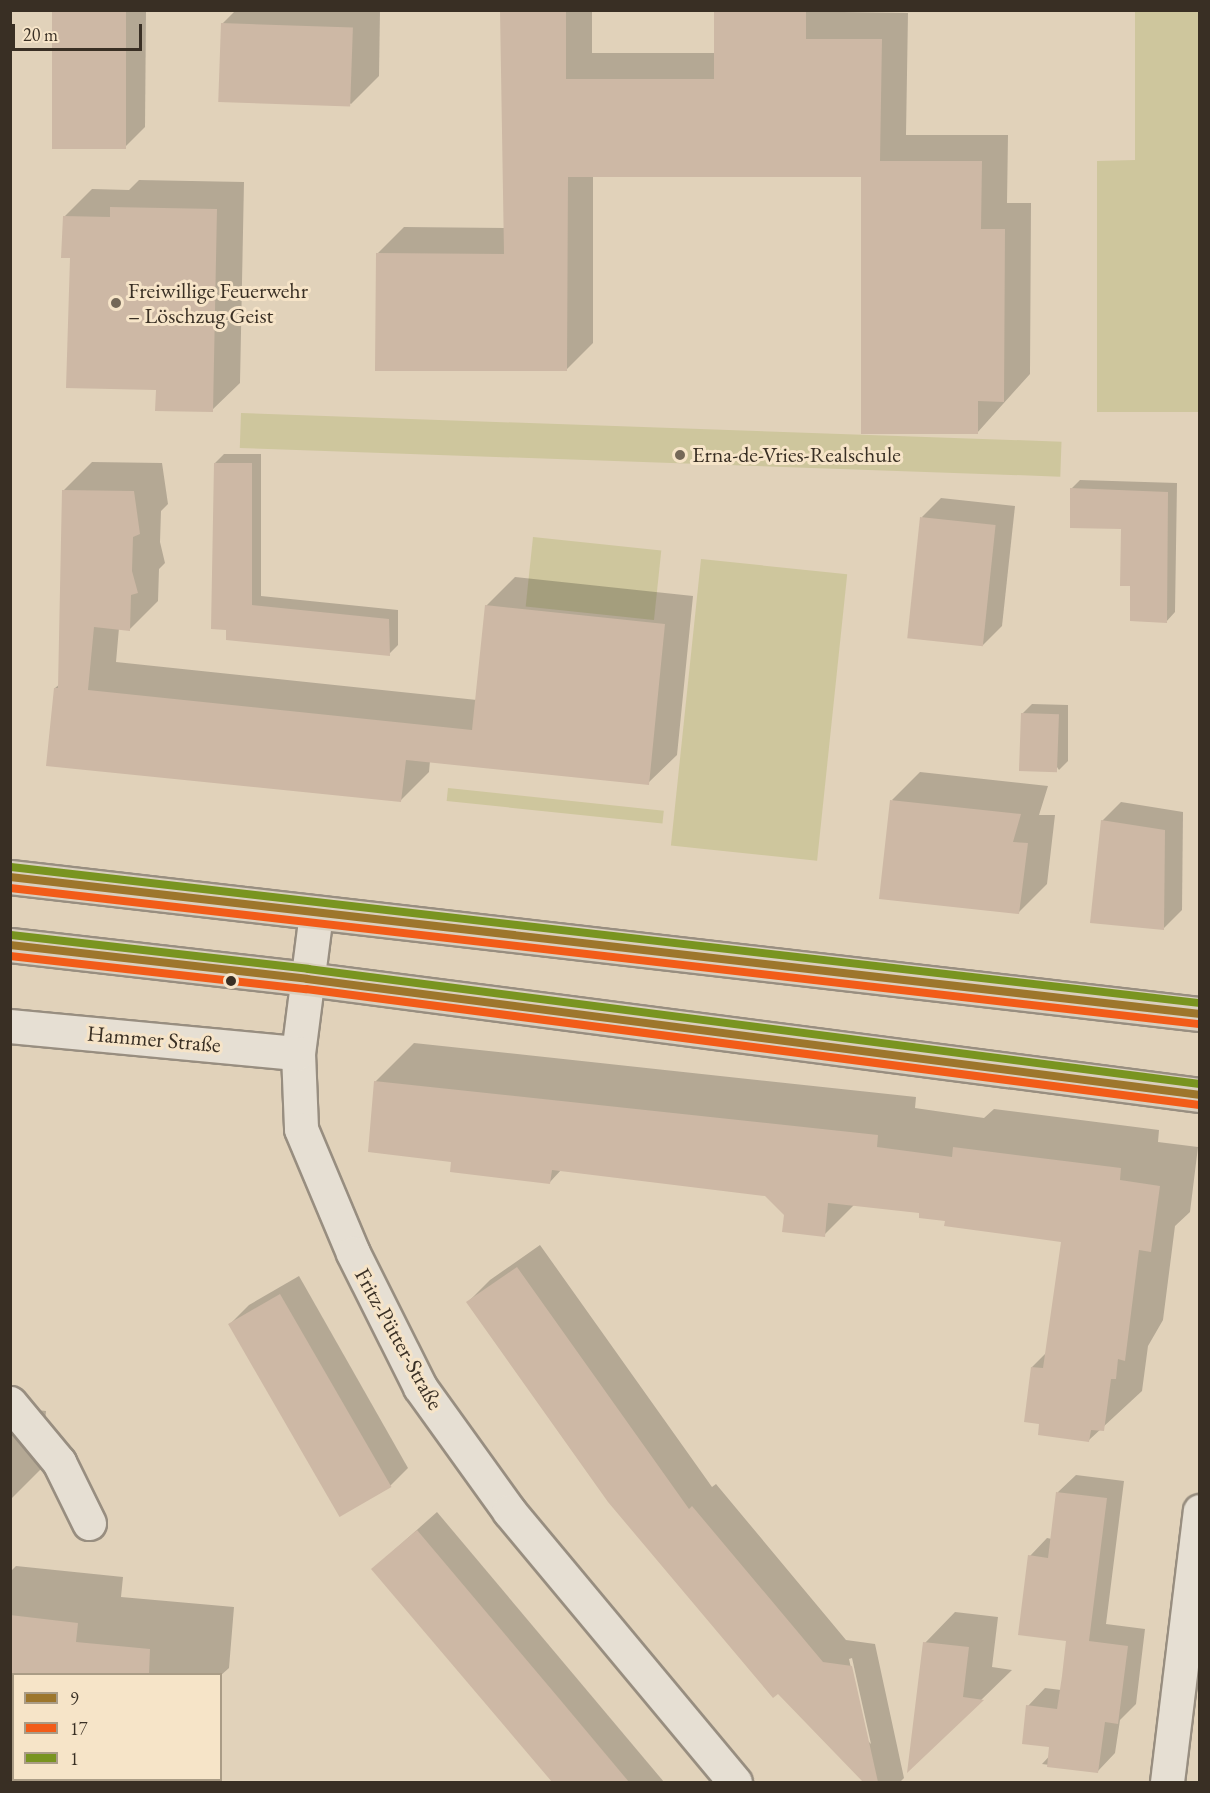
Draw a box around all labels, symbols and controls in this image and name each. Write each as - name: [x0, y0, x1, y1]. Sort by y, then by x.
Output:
- scale bar: [15, 12, 146, 50]
- text: 20 m: [23, 23, 58, 46]
- place label: Freiwillige Feuerwehr – Löschzug Geist: [128, 277, 308, 328]
- marker: Freiwillige Feuerwehr – Löschzug Geist: [109, 296, 123, 310]
- place label: Erna-de-Vries-Realschule: [692, 442, 901, 468]
- marker: Erna-de-Vries-Realschule: [673, 448, 687, 462]
- unlabelled marker: [225, 975, 237, 987]
- street label: Hammer Straße: [86, 1020, 222, 1058]
- street label: Fritz-Pütter-Straße: [349, 1264, 449, 1414]
- legend: [12, 1673, 222, 1781]
- text: 9: [70, 1687, 79, 1710]
- text: 17: [70, 1717, 87, 1740]
- text: 1: [70, 1747, 79, 1770]

